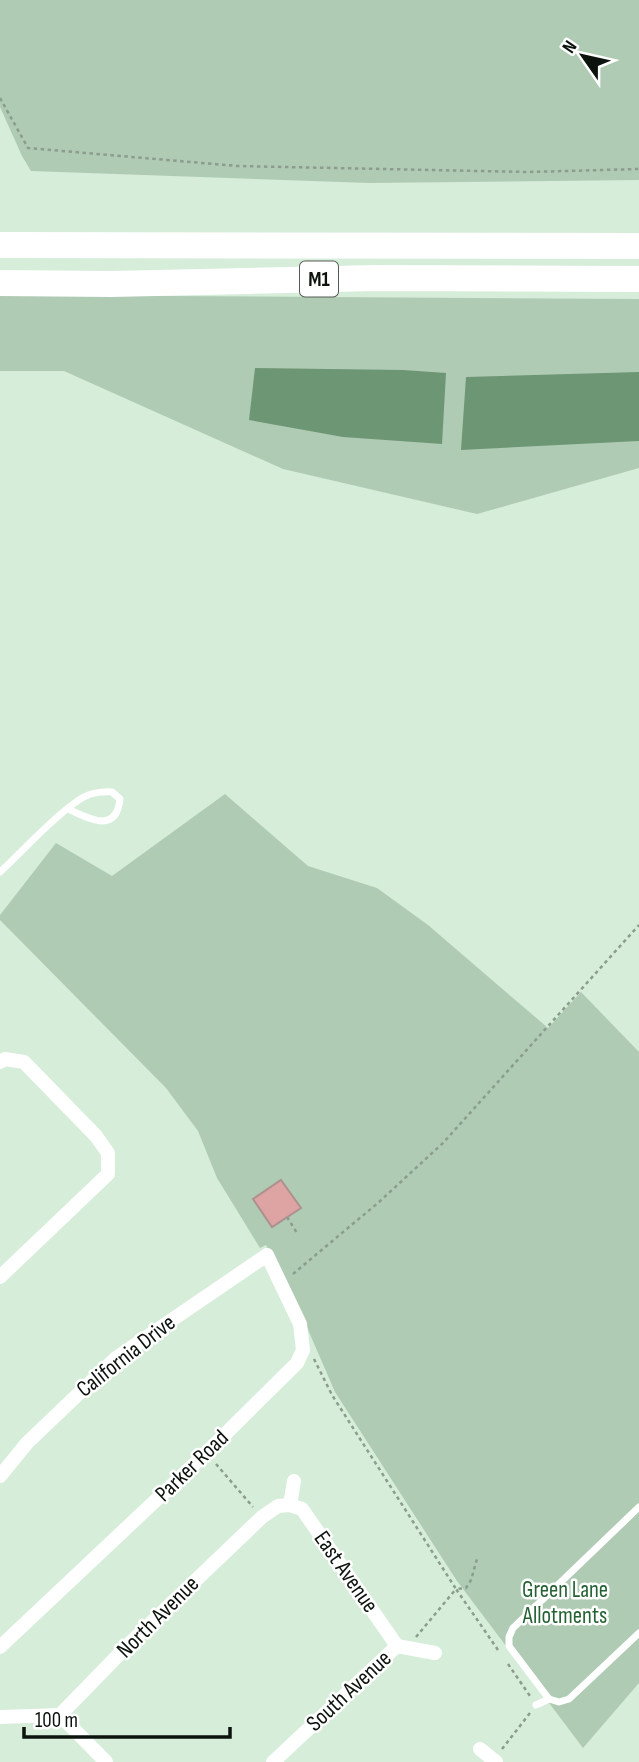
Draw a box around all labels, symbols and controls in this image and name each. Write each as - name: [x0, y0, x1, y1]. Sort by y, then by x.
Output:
- north arrow: [548, 21, 618, 91]
- text: N: [558, 37, 583, 58]
- road number: M1: [300, 262, 338, 296]
- street label: California Drive: [71, 1309, 181, 1403]
- street label: Parker Road: [150, 1424, 234, 1508]
- street label: East Avenue: [308, 1526, 384, 1618]
- street label: North Avenue: [111, 1570, 205, 1664]
- park label: Green Lane Allotments: [522, 1576, 608, 1630]
- street label: South Avenue: [301, 1645, 397, 1737]
- scale bar: [24, 1696, 231, 1740]
- text: 100 m: [35, 1708, 78, 1733]

